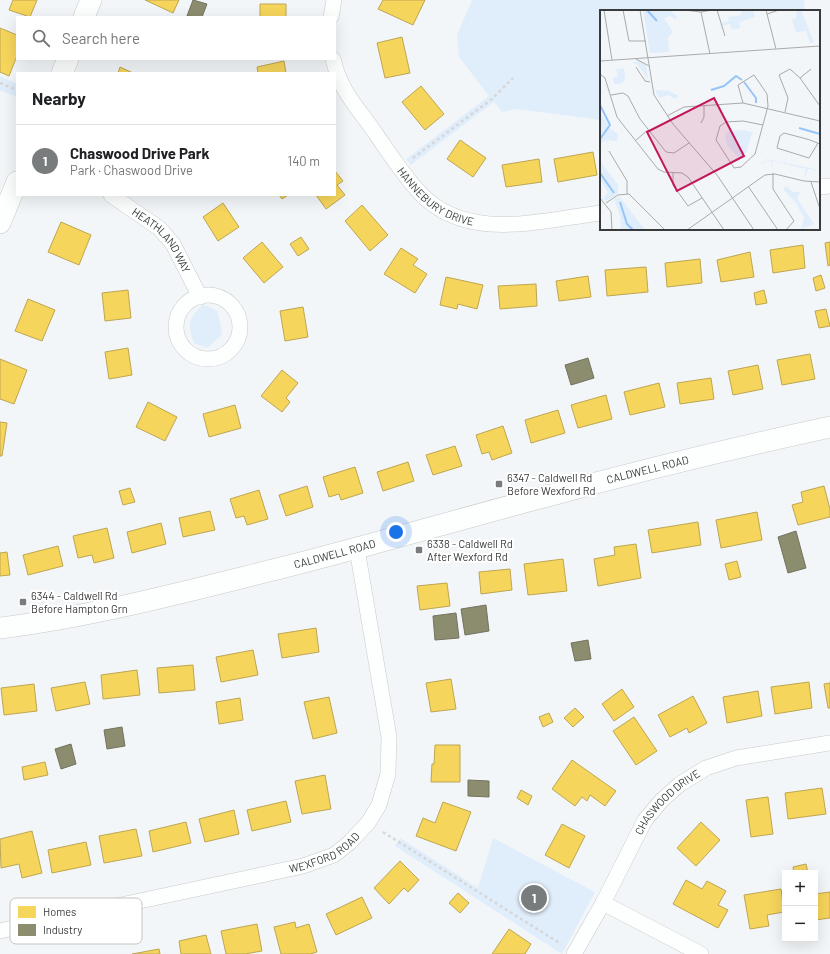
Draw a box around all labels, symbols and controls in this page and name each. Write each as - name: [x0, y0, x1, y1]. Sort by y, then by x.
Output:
- inset map: [600, 10, 820, 230]
- search box: [16, 16, 336, 60]
- icon: search: [30, 27, 52, 49]
- text: Search here: [62, 29, 140, 47]
- text: Nearby: [32, 88, 86, 108]
- text: Chaswood Drive Park: [70, 144, 210, 162]
- text: 1: [43, 153, 47, 169]
- text: 140 m: [288, 153, 320, 169]
- text: Park · Chaswood Drive: [70, 162, 193, 178]
- street label: HANNEBURY DRIVE: [395, 164, 476, 228]
- street label: HEATHLAND WAY: [130, 205, 193, 275]
- street label: CALDWELL ROAD: [605, 453, 690, 486]
- place label: 6347 - Caldwell Rd Before Wexford Rd: [507, 471, 595, 497]
- marker: 6347 - Caldwell Rd Before Wexford Rd: [494, 479, 504, 489]
- your location: [386, 522, 406, 542]
- street label: CALDWELL ROAD: [292, 536, 377, 571]
- place label: 6338 - Caldwell Rd After Wexford Rd: [427, 537, 513, 563]
- marker: 6338 - Caldwell Rd After Wexford Rd: [414, 545, 424, 555]
- place label: 6344 - Caldwell Rd Before Hampton Grn: [31, 589, 128, 615]
- marker: 6344 - Caldwell Rd Before Hampton Grn: [18, 597, 28, 607]
- street label: CHASWOOD DRIVE: [632, 766, 702, 837]
- street label: WEXFORD ROAD: [288, 829, 362, 875]
- map controls: [782, 870, 818, 942]
- button: +: [782, 870, 818, 906]
- pin: 1: [521, 883, 547, 913]
- legend: [10, 898, 142, 944]
- text: Homes: [43, 905, 76, 918]
- button: −: [782, 906, 818, 942]
- text: Industry: [43, 923, 82, 936]

